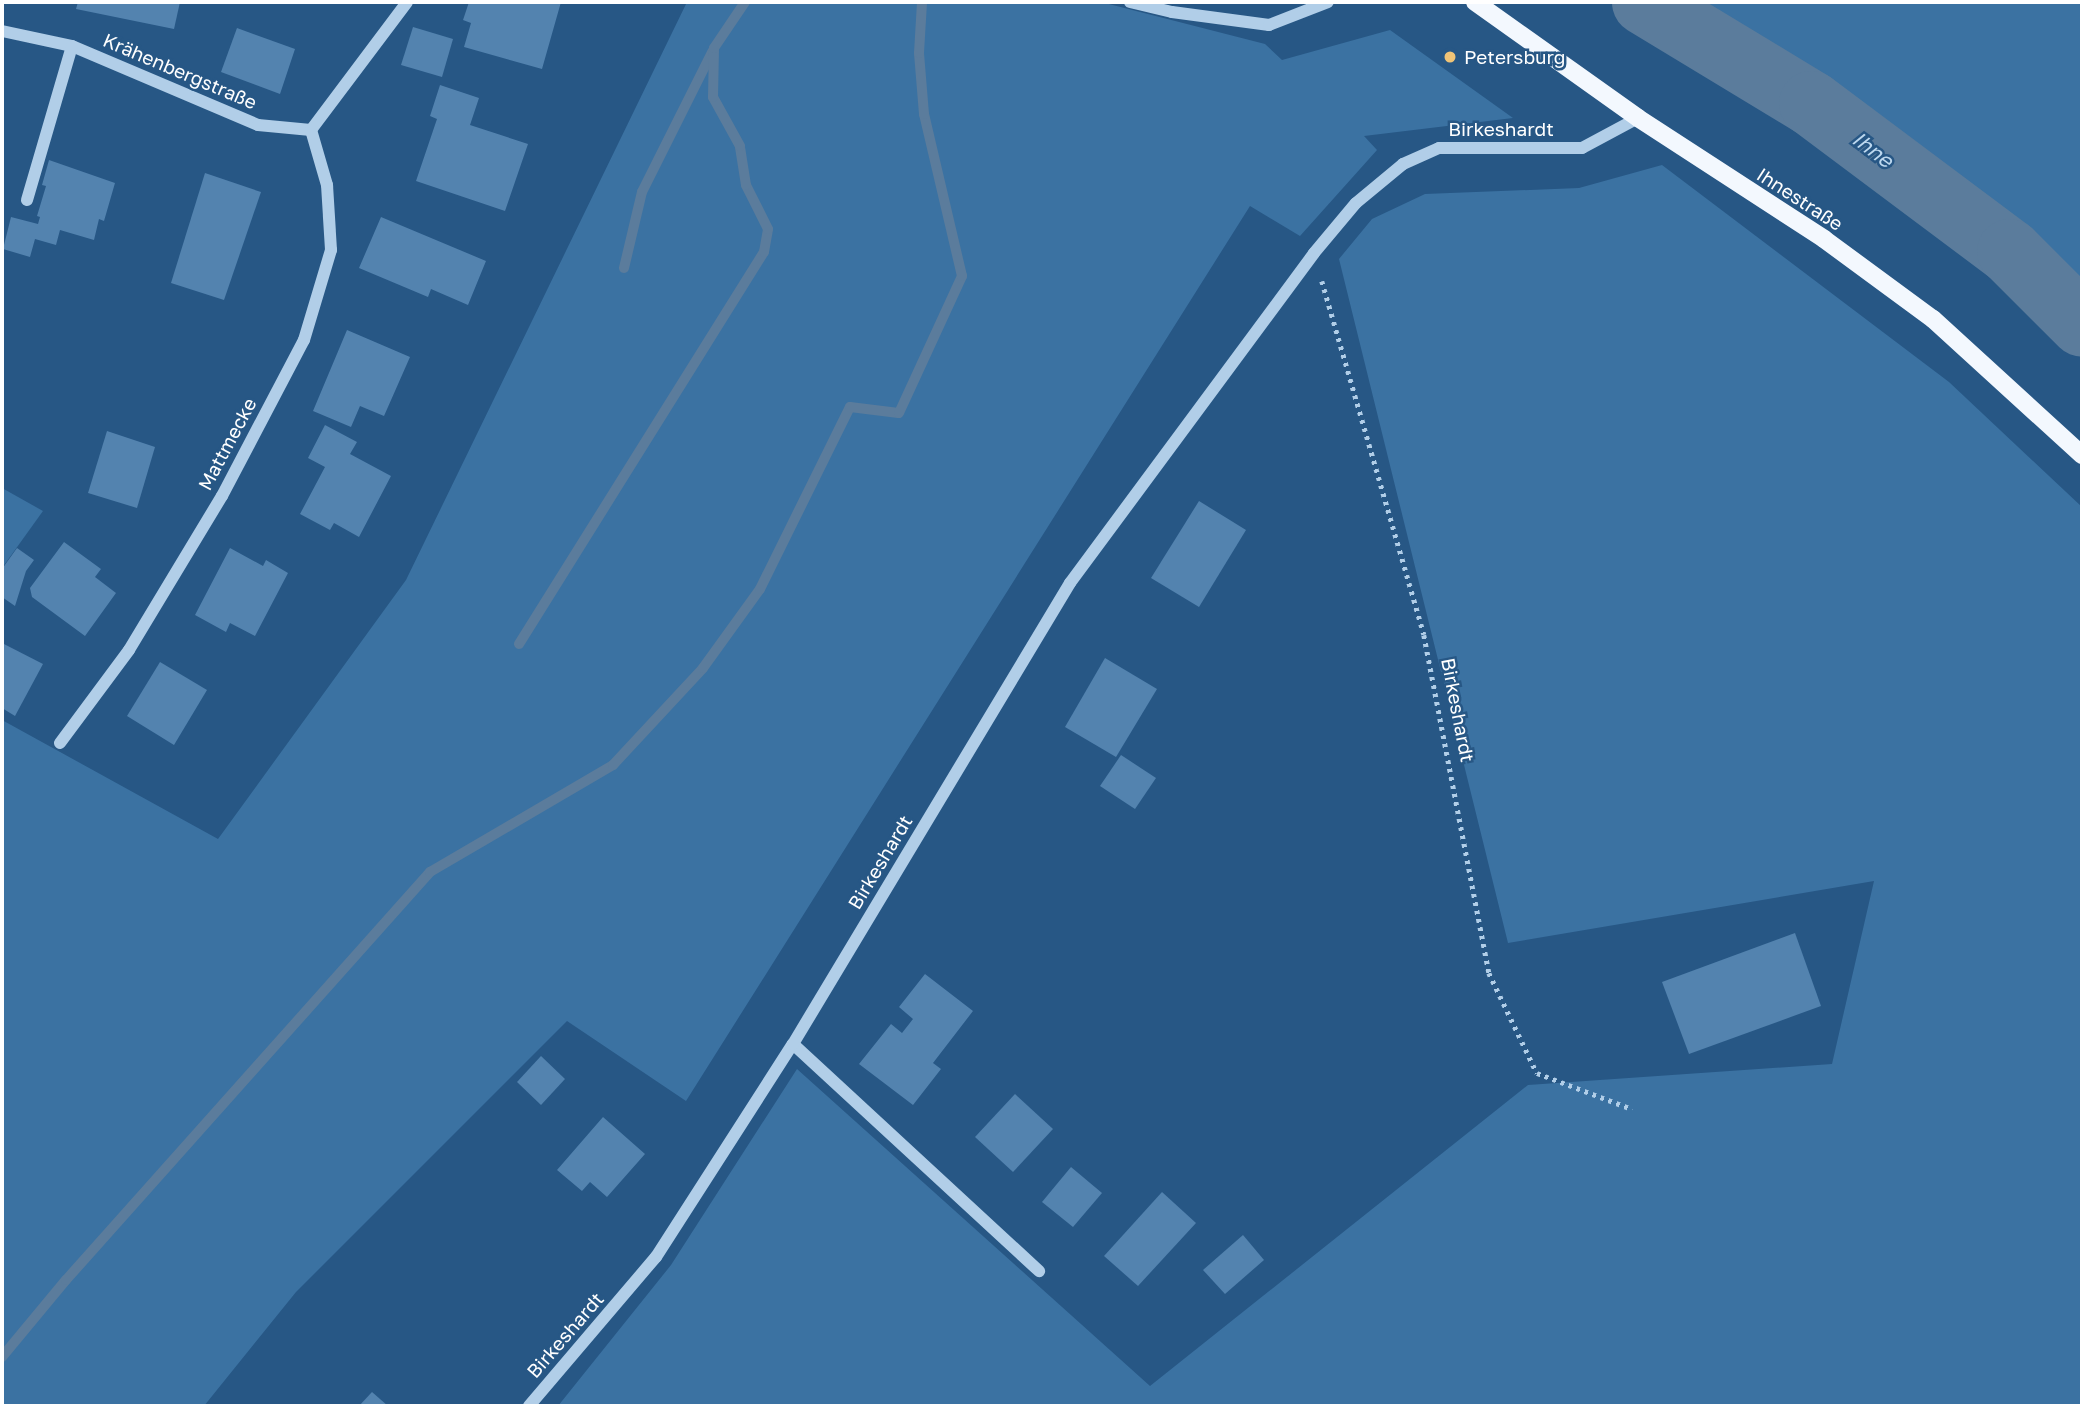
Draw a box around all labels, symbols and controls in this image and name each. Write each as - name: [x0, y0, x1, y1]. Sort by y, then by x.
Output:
- street label: Krähenbergstraße: [100, 28, 260, 114]
- place label: Petersburg: [1464, 46, 1565, 68]
- marker: Petersburg: [1442, 49, 1458, 65]
- street label: Birkeshardt: [1448, 118, 1554, 140]
- water label: Ihne: [1848, 126, 1898, 172]
- street label: Ihnestraße: [1753, 163, 1847, 235]
- street label: Mattmecke: [193, 394, 261, 494]
- street label: Birkeshardt: [1437, 656, 1479, 764]
- street label: Birkeshardt: [843, 811, 917, 913]
- street label: Birkeshardt: [522, 1288, 608, 1382]

